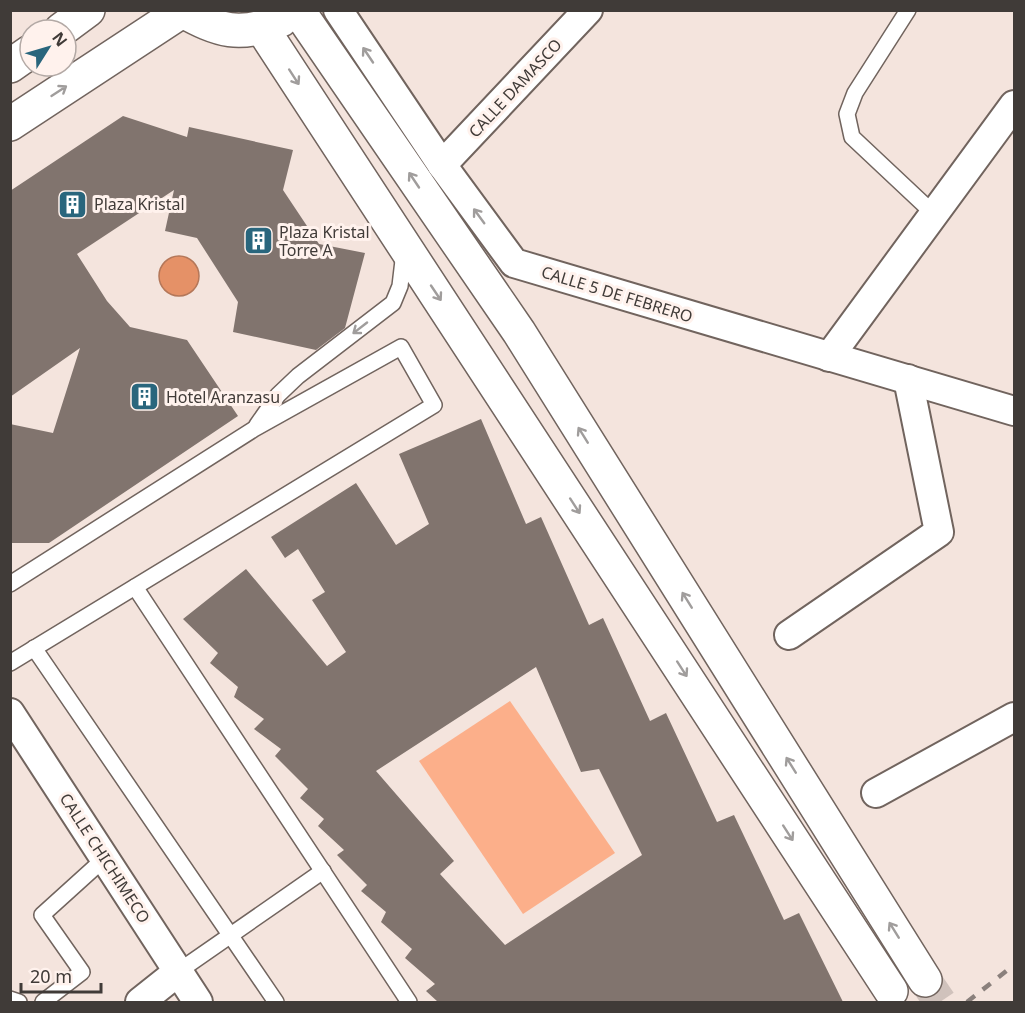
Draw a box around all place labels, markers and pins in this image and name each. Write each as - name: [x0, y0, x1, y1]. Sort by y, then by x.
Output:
- building icon: Plaza Kristal: [57, 188, 89, 220]
- place label: Plaza Kristal: [94, 193, 185, 215]
- place label: Plaza Kristal Torre A: [279, 221, 370, 261]
- building icon: Plaza Kristal Torre A: [242, 225, 274, 257]
- building icon: Hotel Aranzasu: [129, 381, 161, 413]
- place label: Hotel Aranzasu: [166, 386, 280, 408]

